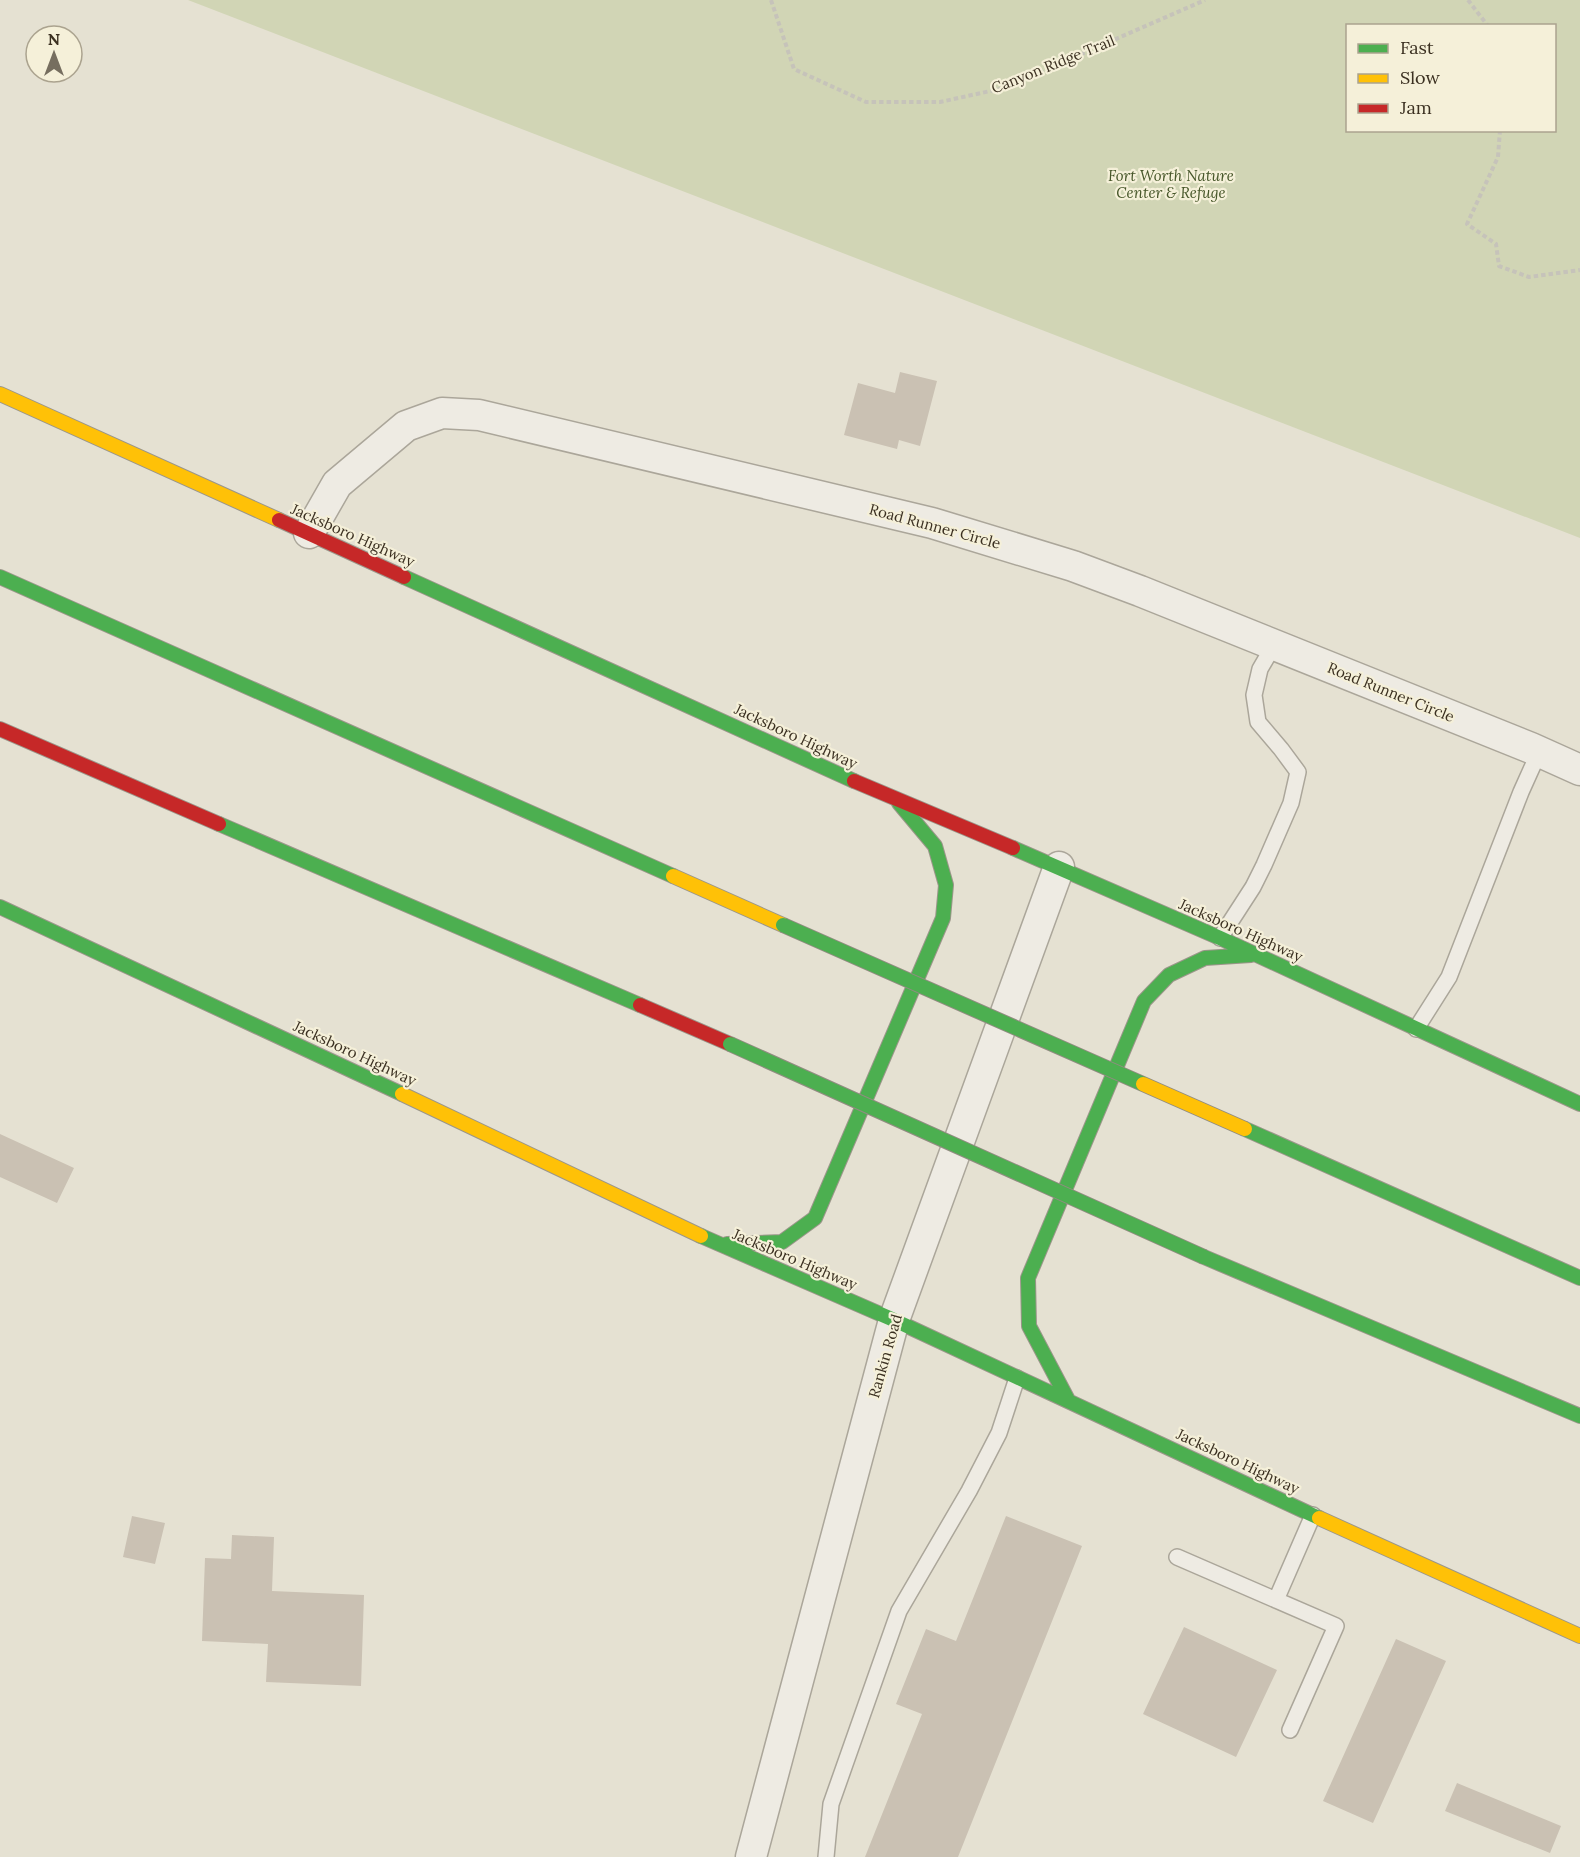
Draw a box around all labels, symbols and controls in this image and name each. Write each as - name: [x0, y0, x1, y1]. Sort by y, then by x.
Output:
- north arrow: [24, 24, 84, 84]
- legend: [1346, 24, 1556, 132]
- text: N: [48, 29, 60, 49]
- street label: Canyon Ridge Trail: [988, 31, 1118, 97]
- text: Fast: [1400, 36, 1434, 59]
- text: Slow: [1400, 66, 1440, 89]
- text: Jam: [1399, 96, 1432, 119]
- park label: Fort Worth Nature Center & Refuge: [1108, 166, 1234, 202]
- street label: Jacksboro Highway: [287, 499, 418, 571]
- street label: Road Runner Circle: [867, 499, 1003, 553]
- street label: Road Runner Circle: [1325, 658, 1457, 726]
- street label: Jacksboro Highway: [731, 699, 861, 773]
- street label: Jacksboro Highway: [1175, 894, 1306, 966]
- street label: Jacksboro Highway: [290, 1016, 420, 1090]
- street label: Jacksboro Highway: [729, 1224, 860, 1294]
- street label: Rankin Road: [864, 1312, 906, 1400]
- street label: Jacksboro Highway: [1173, 1424, 1303, 1498]

